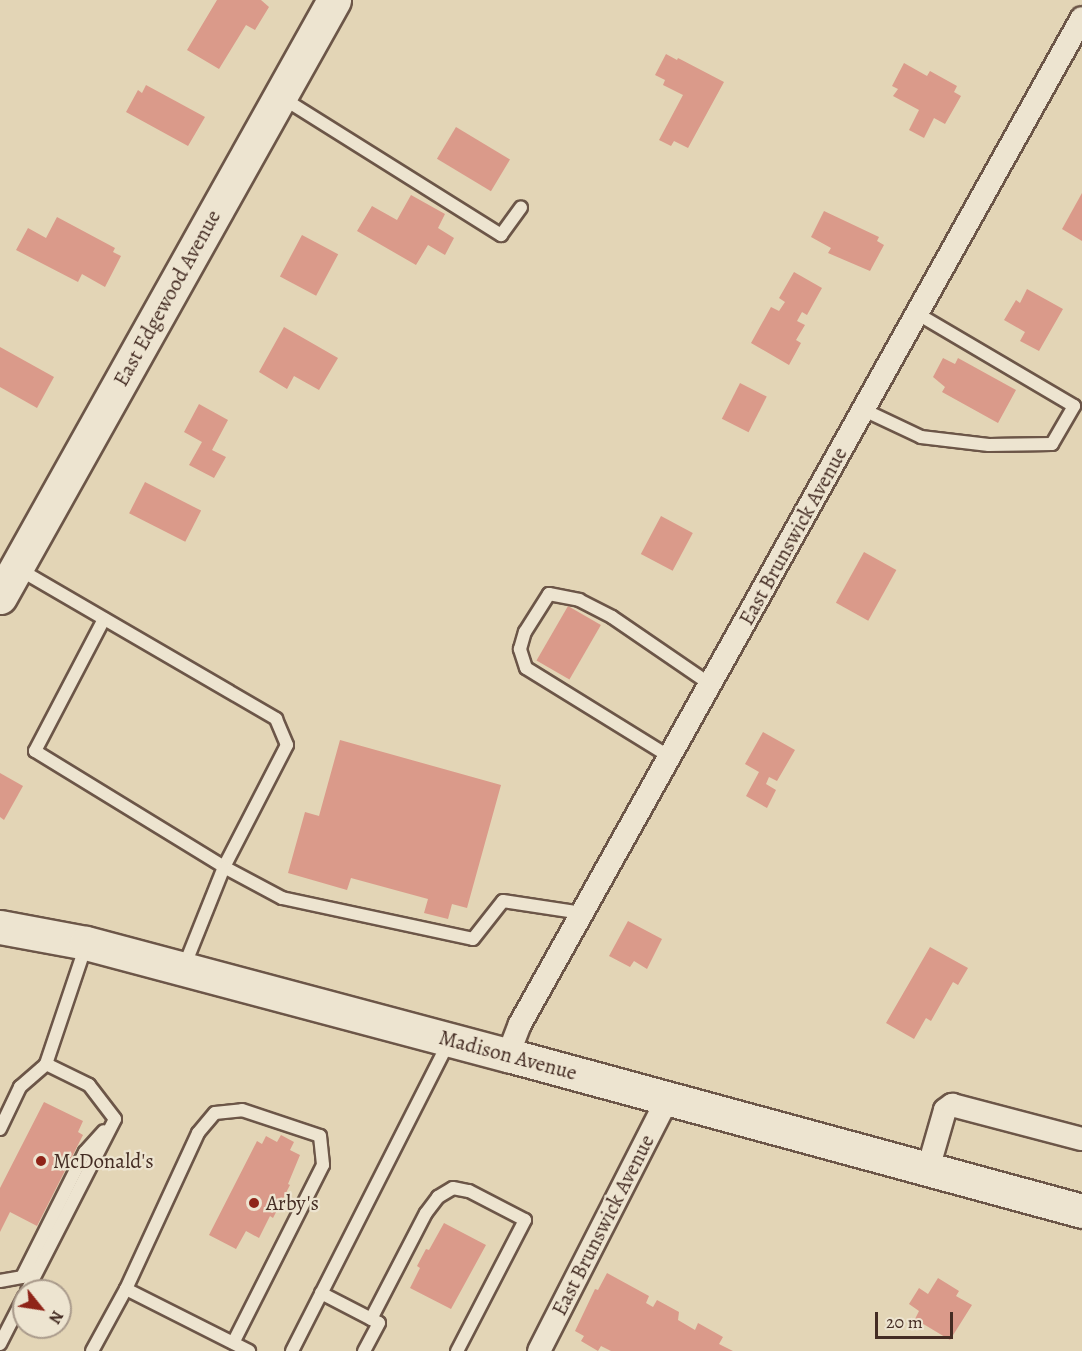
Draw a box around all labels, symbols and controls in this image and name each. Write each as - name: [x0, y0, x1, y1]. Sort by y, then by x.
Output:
- street label: East Edgewood Avenue: [108, 205, 226, 391]
- street label: East Brunswick Avenue: [734, 443, 852, 629]
- street label: Madison Avenue: [436, 1024, 580, 1086]
- street label: East Brunswick Avenue: [546, 1130, 660, 1320]
- place label: McDonald's: [53, 1148, 154, 1174]
- marker: McDonald's: [34, 1154, 48, 1168]
- place label: Arby's: [266, 1190, 319, 1216]
- marker: Arby's: [247, 1196, 261, 1210]
- north arrow: [12, 1279, 72, 1339]
- scale bar: [878, 1300, 956, 1338]
- text: N: [43, 1306, 68, 1328]
- text: 20 m: [886, 1310, 923, 1334]

